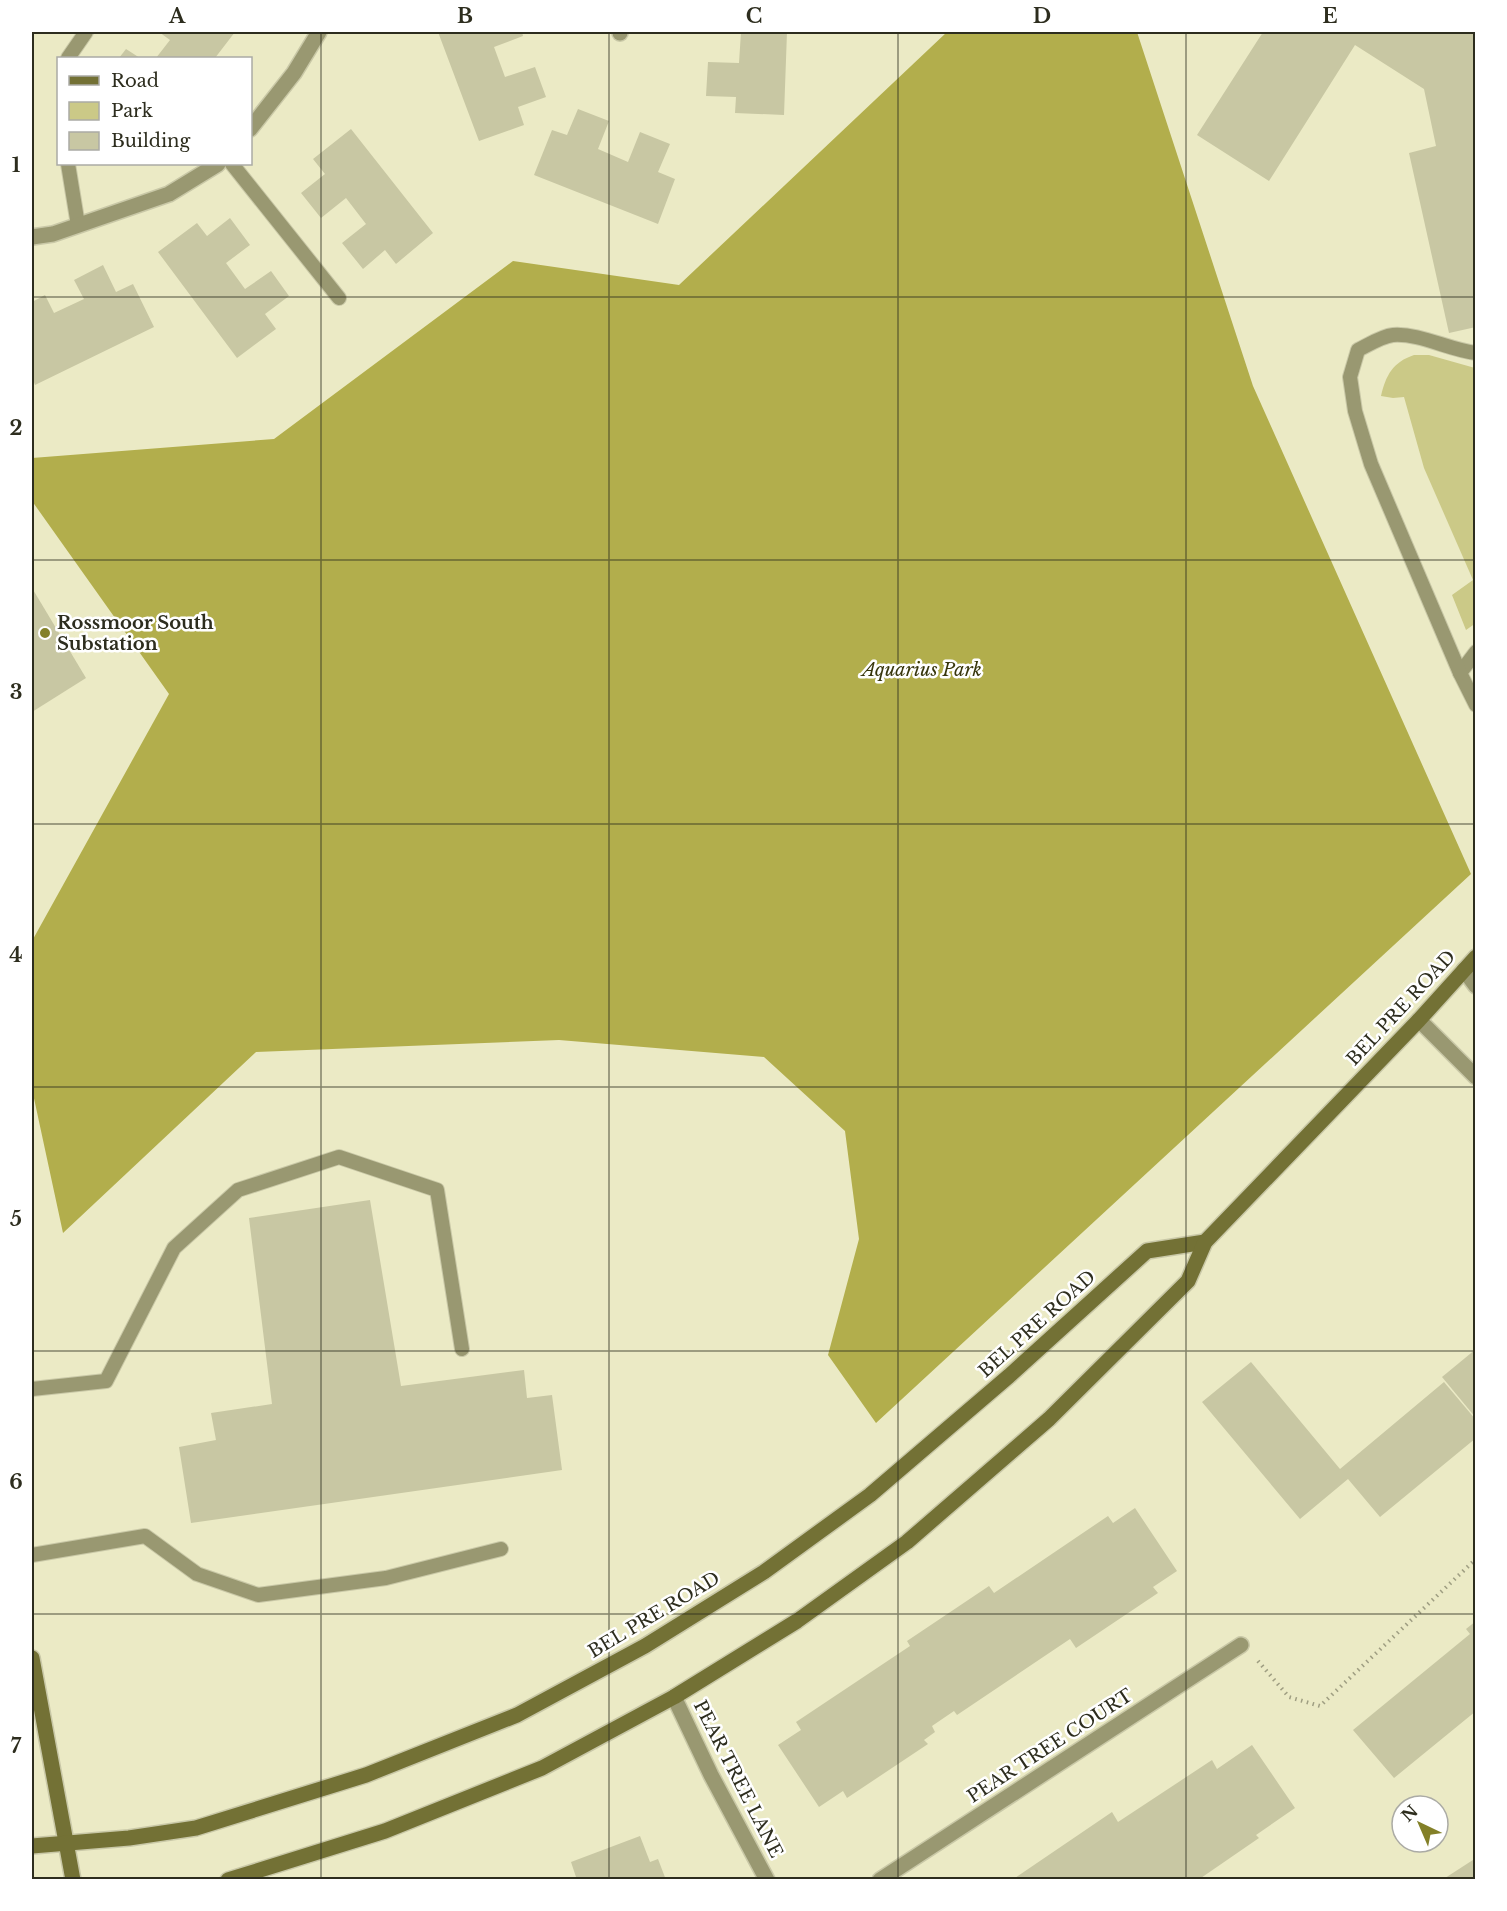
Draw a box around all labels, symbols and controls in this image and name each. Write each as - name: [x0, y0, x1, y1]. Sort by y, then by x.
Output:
- text: A: [168, 4, 186, 28]
- text: B: [457, 4, 473, 28]
- text: C: [746, 4, 762, 28]
- text: D: [1033, 4, 1051, 28]
- text: E: [1322, 4, 1338, 28]
- legend: [57, 57, 252, 165]
- text: Road: [111, 70, 159, 92]
- text: Park: [111, 100, 153, 122]
- text: Building: [111, 130, 190, 152]
- text: 1: [12, 153, 21, 177]
- text: 2: [9, 416, 23, 440]
- place label: Rossmoor South Substation: [57, 612, 214, 655]
- marker: Rossmoor South Substation: [38, 626, 52, 640]
- park label: Aquarius Park: [860, 659, 982, 681]
- text: 3: [10, 680, 22, 704]
- text: 4: [9, 943, 23, 967]
- street label: BEL PRE ROAD: [1342, 946, 1460, 1070]
- text: 5: [10, 1207, 22, 1231]
- street label: BEL PRE ROAD: [974, 1266, 1100, 1382]
- text: 6: [9, 1470, 23, 1494]
- street label: BEL PRE ROAD: [584, 1567, 724, 1663]
- street label: PEAR TREE COURT: [963, 1684, 1137, 1808]
- street label: PEAR TREE LANE: [689, 1697, 787, 1861]
- text: 7: [11, 1734, 22, 1758]
- north arrow: [1390, 1794, 1450, 1854]
- text: N: [1397, 1801, 1422, 1826]

